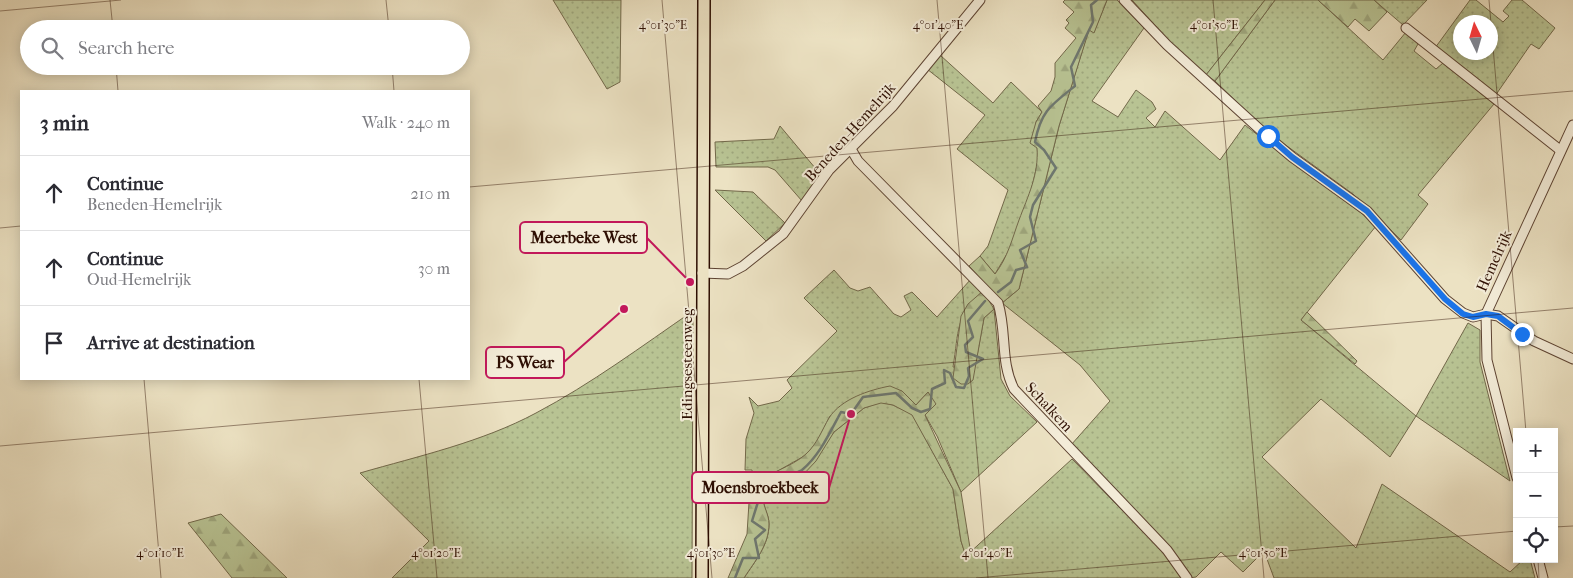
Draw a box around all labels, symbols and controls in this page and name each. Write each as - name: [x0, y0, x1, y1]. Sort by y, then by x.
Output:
- north arrow: [1453, 15, 1498, 60]
- text: 4°01'30"E: [639, 18, 687, 32]
- text: 4°01'40"E: [913, 18, 963, 32]
- text: 4°01'50"E: [1190, 18, 1238, 32]
- search box: [20, 20, 470, 75]
- icon: search: [38, 34, 66, 62]
- text: Search here: [78, 37, 174, 59]
- street label: Beneden-Hemelrijk: [801, 79, 899, 185]
- text: 3 min: [40, 111, 89, 135]
- text: Walk · 240 m: [362, 113, 450, 132]
- route start: [1257, 125, 1280, 148]
- text: Continue: [87, 173, 163, 195]
- icon: ahead: [40, 179, 68, 207]
- text: 210 m: [411, 184, 450, 203]
- text: Beneden-Hemelrijk: [87, 195, 222, 214]
- callout: Meerbeke West: [520, 222, 647, 253]
- street label: Hemelrijk: [1472, 227, 1516, 294]
- text: Meerbeke West: [530, 228, 638, 247]
- text: Continue: [87, 248, 163, 270]
- icon: ahead: [40, 254, 68, 282]
- text: 30 m: [418, 259, 450, 278]
- text: Oud-Hemelrijk: [87, 270, 191, 289]
- street label: Edingsesteenweg: [678, 307, 696, 420]
- route end: [1511, 323, 1534, 346]
- icon: arrive: [40, 329, 68, 357]
- text: Arrive at destination: [87, 332, 255, 354]
- callout: PS Wear: [486, 347, 564, 378]
- text: PS Wear: [496, 353, 555, 372]
- street label: Schalkem: [1022, 378, 1077, 436]
- map controls: [1513, 428, 1558, 563]
- button: +: [1513, 428, 1558, 473]
- callout: Moensbroekbeek: [692, 472, 829, 503]
- button: −: [1513, 473, 1558, 518]
- text: Moensbroekbeek: [700, 478, 819, 497]
- button: locate: [1513, 518, 1558, 563]
- text: 4°01'10"E: [136, 546, 184, 560]
- text: 4°01'20"E: [411, 546, 461, 560]
- text: 4°01'30"E: [687, 546, 735, 560]
- text: 4°01'40"E: [962, 546, 1012, 560]
- text: 4°01'50"E: [1239, 546, 1287, 560]

